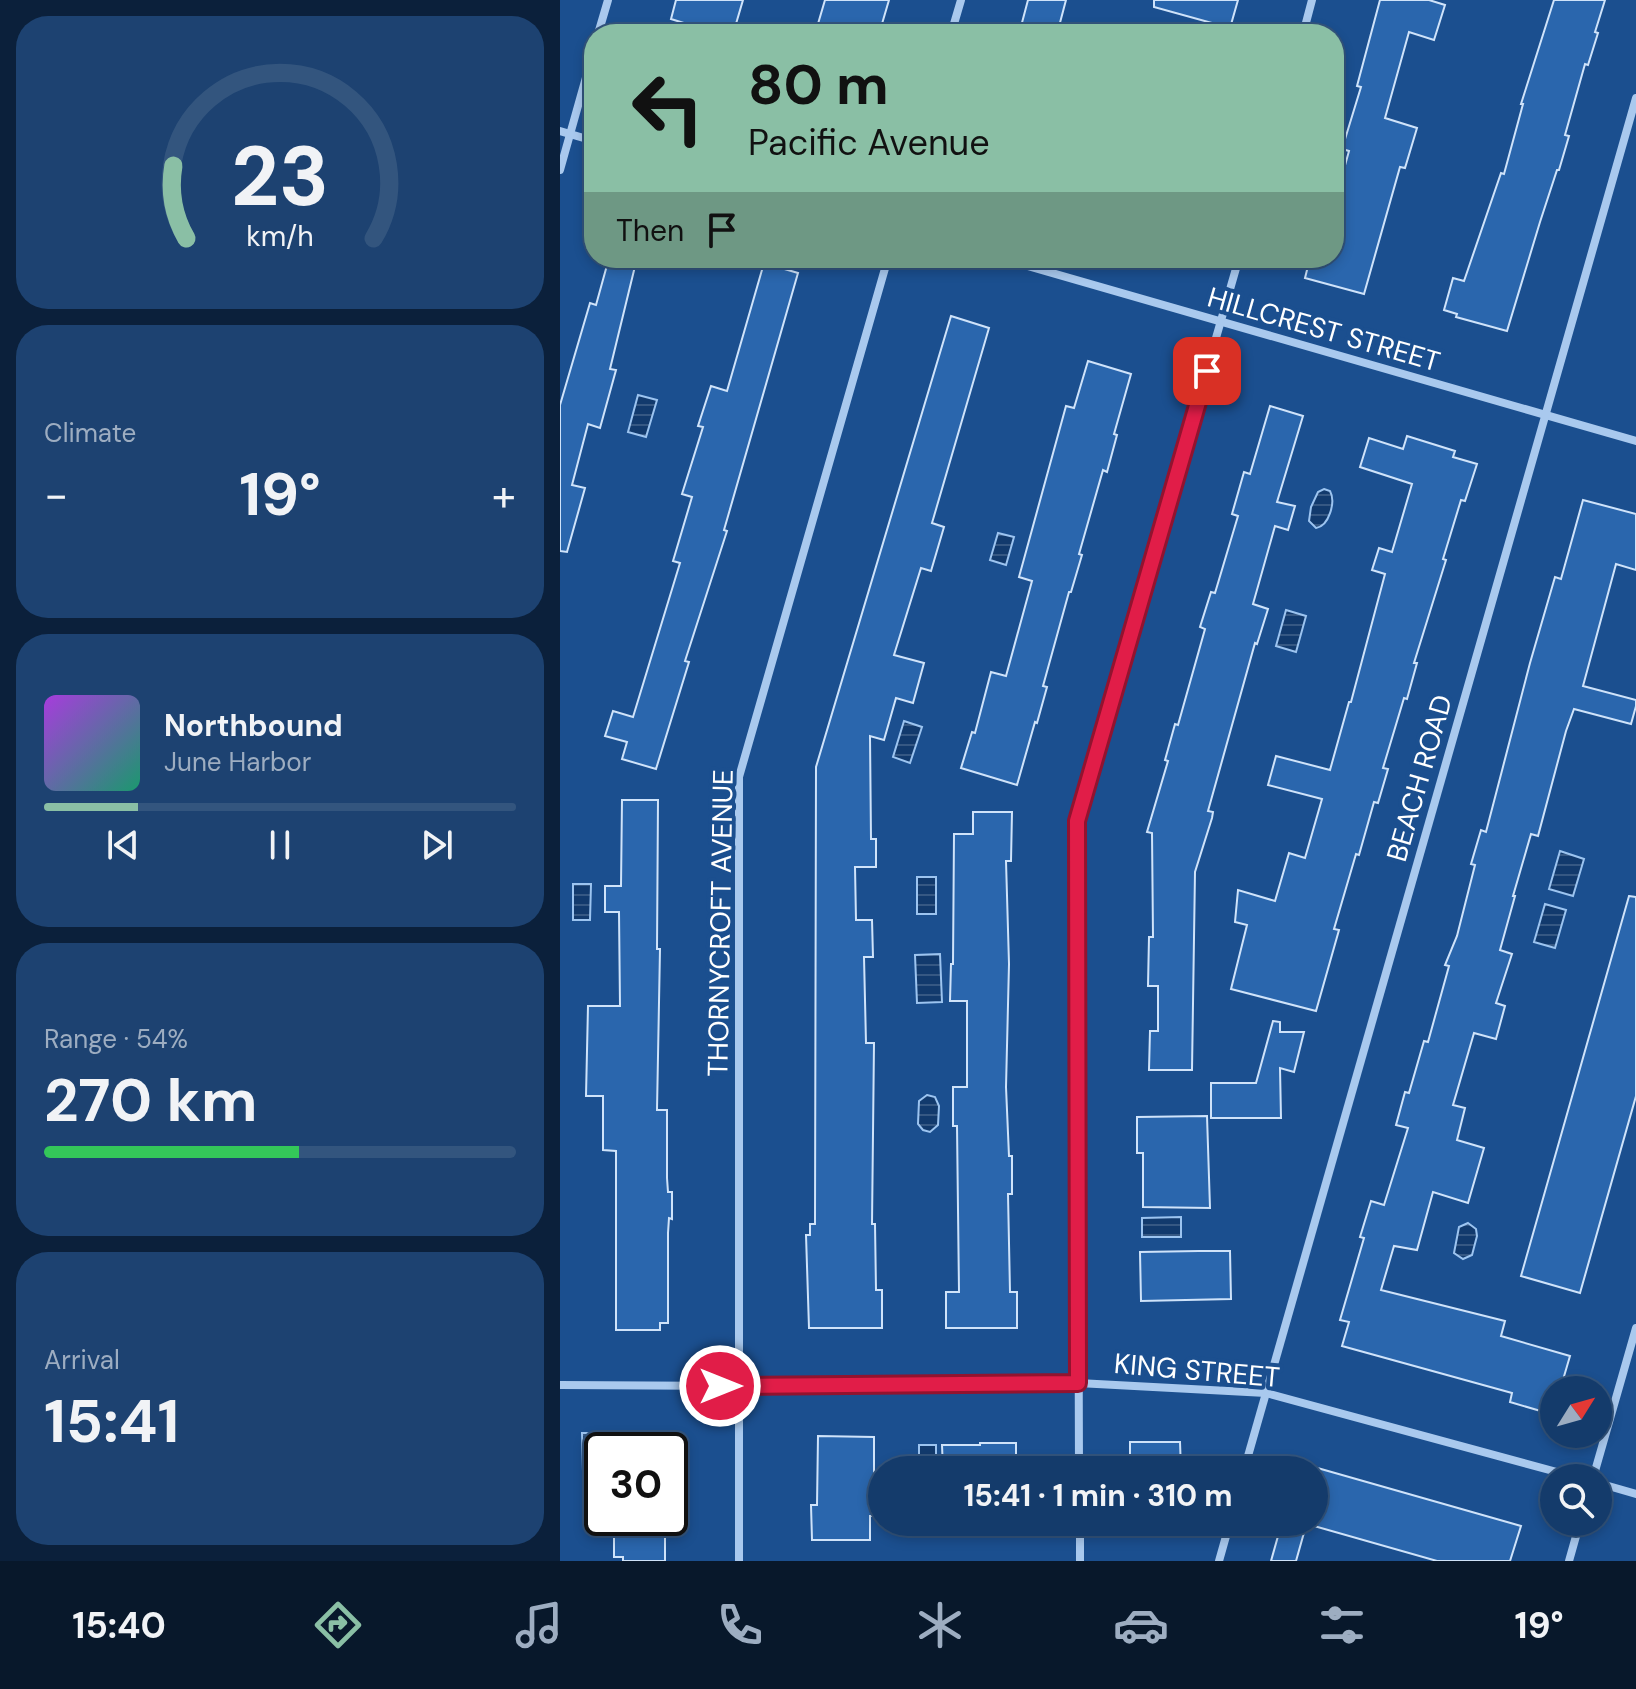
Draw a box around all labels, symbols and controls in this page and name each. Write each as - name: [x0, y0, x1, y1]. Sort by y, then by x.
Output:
- text: 80 m: [748, 48, 889, 121]
- icon: left: [616, 56, 720, 160]
- text: Pacific Avenue: [748, 119, 990, 166]
- text: 23: [231, 121, 329, 230]
- icon: arrive: [700, 208, 744, 252]
- text: Then: [616, 211, 684, 250]
- text: km/h: [246, 218, 314, 255]
- street label: HILLCREST STREET: [1203, 279, 1444, 380]
- pin: [1173, 337, 1241, 405]
- icon: arrive: [1185, 349, 1229, 393]
- text: Climate: [44, 416, 136, 450]
- text: 19°: [239, 455, 321, 534]
- text: −: [44, 466, 68, 524]
- text: +: [492, 466, 516, 524]
- street label: BEACH ROAD: [1378, 691, 1461, 866]
- text: Northbound: [164, 706, 343, 745]
- text: June Harbor: [164, 745, 311, 779]
- street label: THORNYCROFT AVENUE: [699, 769, 742, 1077]
- icon: previous: [101, 823, 145, 867]
- icon: pause: [258, 823, 302, 867]
- icon: next: [415, 823, 459, 867]
- text: Range · 54%: [44, 1022, 188, 1056]
- text: 270 km: [44, 1061, 258, 1140]
- text: Arrival: [44, 1343, 120, 1377]
- position arrow: [678, 1344, 762, 1428]
- street label: KING STREET: [1112, 1345, 1281, 1396]
- north arrow: [1540, 1376, 1612, 1448]
- map controls: [1540, 1376, 1612, 1536]
- text: 15:41: [44, 1382, 179, 1461]
- speed limit sign: 30: [584, 1432, 688, 1536]
- button: search: [1540, 1464, 1612, 1536]
- text: 15:41 · 1 min · 310 m: [963, 1476, 1233, 1515]
- icon: directions: [310, 1597, 366, 1653]
- icon: music: [511, 1597, 567, 1653]
- icon: phone: [712, 1597, 768, 1653]
- icon: climate: [912, 1597, 968, 1653]
- icon: car: [1113, 1597, 1169, 1653]
- icon: filters: [1314, 1597, 1370, 1653]
- text: 15:40: [72, 1602, 166, 1649]
- text: 19°: [1515, 1602, 1564, 1649]

